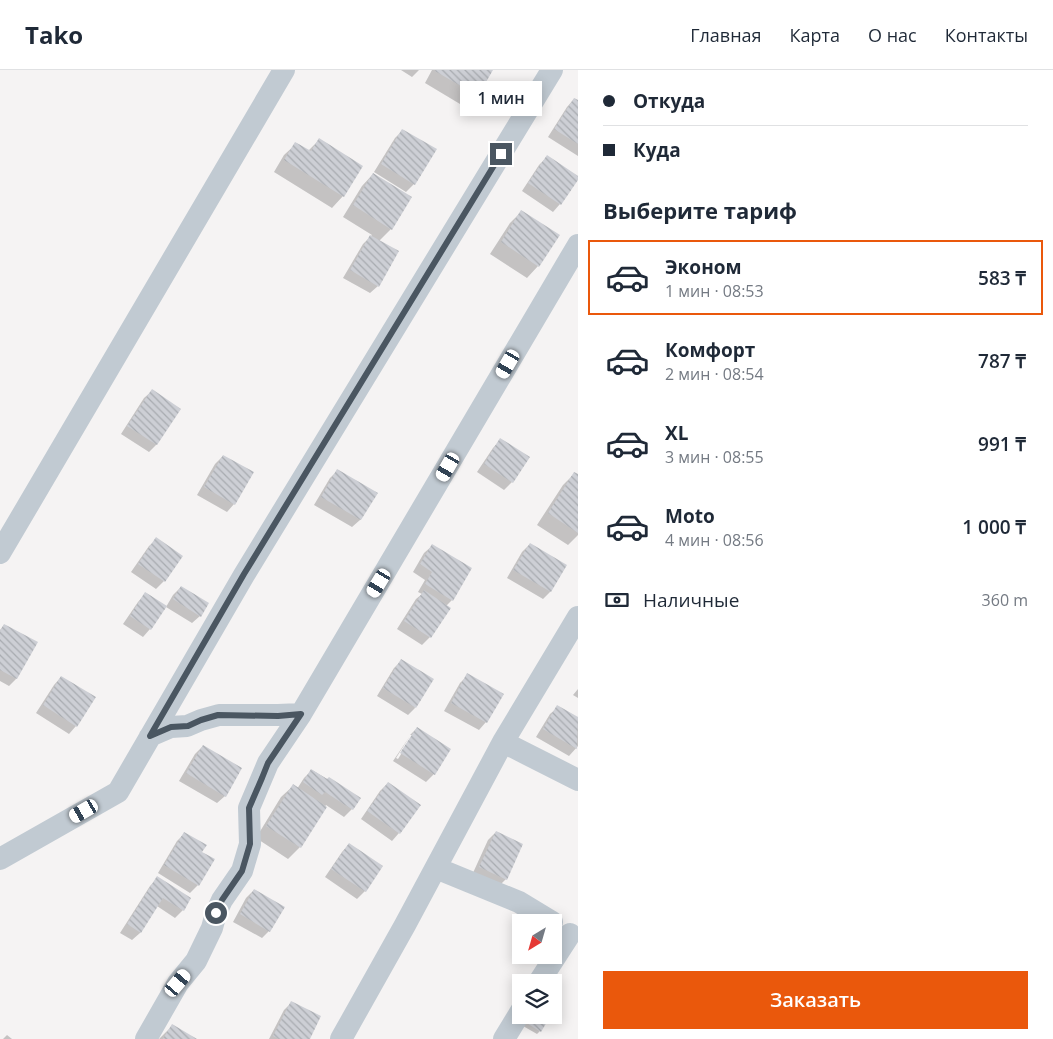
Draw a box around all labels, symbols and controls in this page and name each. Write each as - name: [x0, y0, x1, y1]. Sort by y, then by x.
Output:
- text: Tako: [25, 18, 83, 51]
- text: Главная: [690, 23, 762, 47]
- text: Карта: [790, 23, 840, 47]
- text: О нас: [868, 23, 917, 47]
- text: Контакты: [945, 23, 1028, 47]
- callout: 1 мин: [460, 82, 542, 116]
- text: 1 мин: [477, 87, 525, 109]
- text: Откуда: [633, 88, 705, 114]
- text: Куда: [633, 137, 681, 163]
- route end: [490, 143, 512, 165]
- text: Выберите тариф: [603, 195, 797, 225]
- text: Эконом: [665, 254, 742, 280]
- icon: car: [605, 255, 650, 300]
- text: 583 ₸: [978, 265, 1026, 291]
- text: 1 мин · 08:53: [665, 280, 764, 302]
- text: Комфорт: [665, 337, 755, 363]
- icon: car: [605, 338, 650, 383]
- car: [494, 347, 521, 381]
- text: 787 ₸: [978, 348, 1026, 374]
- text: 2 мин · 08:54: [665, 363, 764, 385]
- text: XL: [665, 420, 688, 446]
- icon: car: [605, 421, 650, 466]
- text: 991 ₸: [978, 431, 1026, 457]
- text: 3 мин · 08:55: [665, 446, 764, 468]
- car: [434, 450, 461, 484]
- text: Moto: [665, 503, 715, 529]
- icon: car: [605, 504, 650, 549]
- text: 1 000 ₸: [962, 514, 1026, 540]
- text: 4 мин · 08:56: [665, 529, 764, 551]
- car: [364, 566, 393, 600]
- icon: cash: [603, 586, 631, 614]
- text: Наличные: [643, 587, 739, 613]
- text: 360 m: [982, 589, 1028, 611]
- car: [67, 797, 100, 825]
- route start: [205, 902, 227, 924]
- north arrow: [512, 914, 562, 964]
- map controls: [512, 914, 562, 1024]
- car: [162, 967, 193, 999]
- button: Заказать: [603, 971, 1028, 1029]
- button: layers: [512, 974, 562, 1024]

